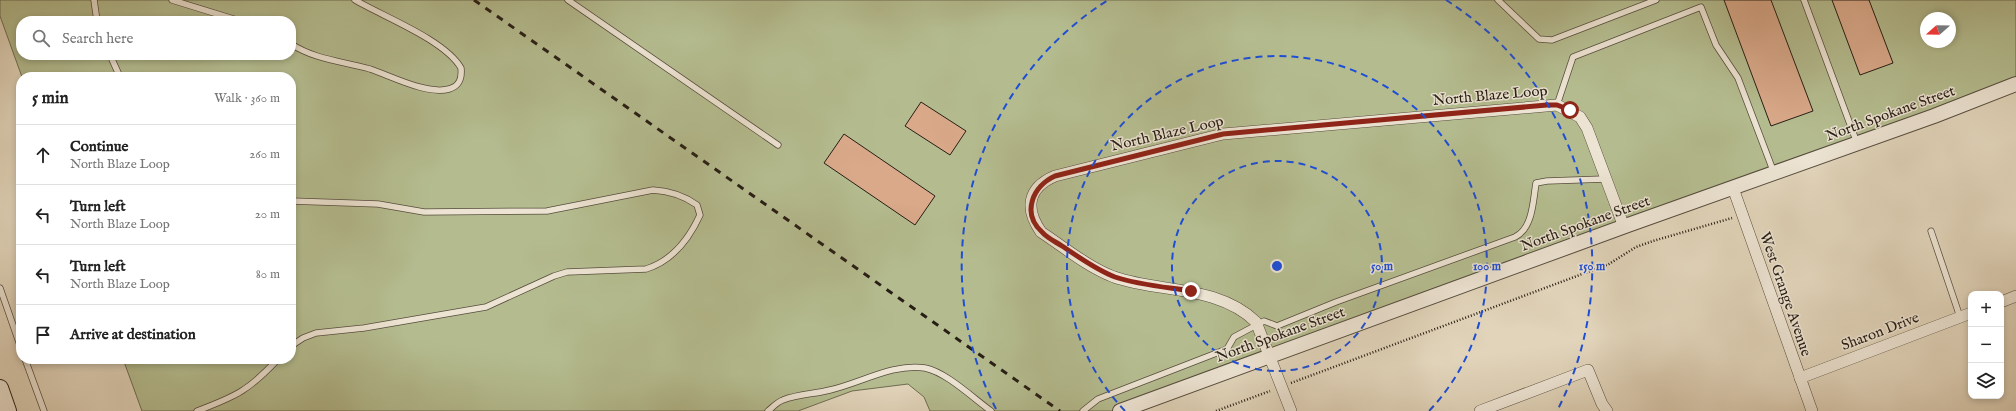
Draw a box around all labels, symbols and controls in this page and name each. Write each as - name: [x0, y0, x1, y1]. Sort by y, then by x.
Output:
- north arrow: [1920, 12, 1956, 48]
- search box: [16, 16, 296, 60]
- icon: search: [30, 27, 52, 49]
- text: Search here: [62, 29, 133, 48]
- street label: North Blaze Loop: [1432, 81, 1548, 110]
- street label: North Spokane Street: [1823, 81, 1957, 146]
- text: 5 min: [32, 88, 69, 109]
- text: Walk · 360 m: [214, 90, 280, 107]
- route start: [1561, 101, 1579, 119]
- street label: North Blaze Loop: [1109, 111, 1225, 156]
- text: Continue: [70, 137, 128, 156]
- icon: ahead: [32, 144, 54, 166]
- text: 260 m: [249, 146, 280, 163]
- text: North Blaze Loop: [70, 156, 170, 173]
- street label: North Spokane Street: [1518, 191, 1652, 256]
- text: Turn left: [70, 197, 126, 216]
- icon: left: [32, 204, 54, 226]
- text: 20 m: [255, 206, 280, 223]
- text: North Blaze Loop: [70, 216, 170, 233]
- street label: West Grange Avenue: [1755, 230, 1816, 359]
- text: Turn left: [70, 257, 126, 276]
- centre of rings: [1270, 259, 1284, 273]
- text: 50 m: [1371, 259, 1394, 274]
- text: 100 m: [1473, 259, 1502, 274]
- text: 150 m: [1579, 259, 1606, 274]
- icon: left: [32, 264, 54, 286]
- text: 80 m: [256, 266, 280, 283]
- text: North Blaze Loop: [70, 276, 170, 293]
- route end: [1182, 282, 1200, 300]
- map controls: [1968, 291, 2004, 399]
- button: +: [1968, 291, 2004, 327]
- street label: North Spokane Street: [1213, 302, 1347, 367]
- street label: Sharon Drive: [1839, 308, 1922, 355]
- icon: arrive: [32, 324, 54, 346]
- text: Arrive at destination: [70, 325, 196, 344]
- button: −: [1968, 327, 2004, 363]
- button: layers: [1968, 363, 2004, 399]

